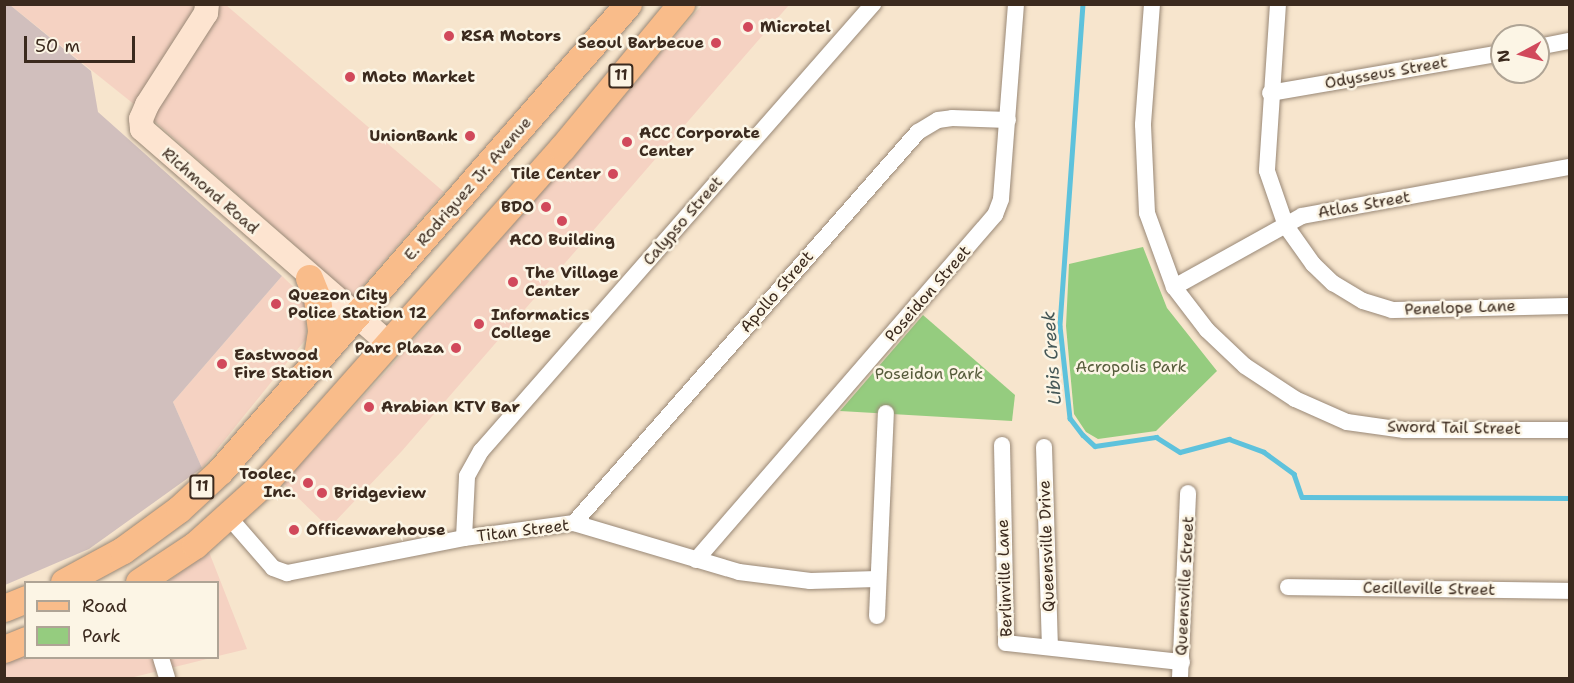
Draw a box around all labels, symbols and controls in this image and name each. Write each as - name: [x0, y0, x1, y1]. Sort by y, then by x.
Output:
- place label: Microtel: [760, 17, 831, 37]
- marker: Microtel: [741, 20, 755, 34]
- scale bar: [27, 24, 138, 62]
- north arrow: [1490, 24, 1550, 84]
- place label: RSA Motors: [461, 26, 561, 46]
- marker: RSA Motors: [442, 29, 456, 43]
- place label: Seoul Barbecue: [577, 33, 704, 53]
- text: 50 m: [35, 34, 80, 58]
- marker: Seoul Barbecue: [709, 36, 723, 50]
- text: N: [1492, 48, 1515, 64]
- street label: Odysseus Street: [1323, 53, 1449, 93]
- road number: 11: [608, 64, 634, 88]
- place label: Moto Market: [362, 67, 475, 87]
- marker: Moto Market: [343, 70, 357, 84]
- street label: E. Rodriguez Jr. Avenue: [400, 113, 536, 265]
- place label: ACC Corporate Center: [639, 123, 760, 161]
- place label: UnionBank: [369, 126, 458, 146]
- marker: UnionBank: [463, 129, 477, 143]
- marker: ACC Corporate Center: [620, 135, 634, 149]
- street label: Richmond Road: [158, 144, 262, 238]
- place label: Tile Center: [511, 164, 601, 184]
- marker: Tile Center: [606, 167, 620, 181]
- street label: Calypso Street: [639, 173, 727, 269]
- street label: Atlas Street: [1316, 187, 1412, 223]
- place label: BDO: [501, 197, 534, 217]
- marker: BDO: [539, 200, 553, 214]
- marker: ACO Building: [555, 214, 569, 228]
- place label: ACO Building: [509, 230, 615, 250]
- street label: Poseidon Street: [881, 242, 975, 346]
- street label: Apollo Street: [736, 247, 818, 337]
- place label: The Village Center: [525, 263, 618, 301]
- marker: The Village Center: [506, 275, 520, 289]
- place label: Quezon City Police Station 12: [288, 285, 427, 323]
- street label: Penelope Lane: [1404, 296, 1516, 320]
- marker: Quezon City Police Station 12: [269, 297, 283, 311]
- place label: Informatics College: [491, 305, 590, 343]
- water label: Libis Creek: [1038, 310, 1066, 406]
- marker: Informatics College: [472, 317, 486, 331]
- place label: Parc Plaza: [355, 338, 444, 358]
- marker: Parc Plaza: [449, 341, 463, 355]
- place label: Eastwood Fire Station: [234, 345, 332, 383]
- marker: Eastwood Fire Station: [215, 357, 229, 371]
- park label: Acropolis Park: [1075, 357, 1187, 377]
- park label: Poseidon Park: [875, 364, 983, 384]
- place label: Arabian KTV Bar: [381, 397, 520, 417]
- marker: Arabian KTV Bar: [362, 400, 376, 414]
- street label: Sword Tail Street: [1387, 417, 1521, 439]
- place label: Toolec, Inc.: [239, 464, 296, 502]
- road number: 11: [188, 475, 216, 499]
- marker: Toolec, Inc.: [301, 476, 315, 490]
- street label: Queensville Drive: [1035, 480, 1059, 612]
- place label: Bridgeview: [334, 483, 426, 503]
- marker: Bridgeview: [315, 486, 329, 500]
- street label: Titan Street: [476, 516, 570, 546]
- street label: Queensville Street: [1172, 516, 1198, 656]
- street label: Berlinville Lane: [993, 519, 1017, 637]
- place label: Officewarehouse: [306, 520, 445, 540]
- marker: Officewarehouse: [287, 523, 301, 537]
- street label: Cecilleville Street: [1363, 578, 1495, 600]
- legend: [24, 581, 219, 659]
- text: Road: [82, 594, 127, 618]
- text: Park: [82, 624, 121, 648]

